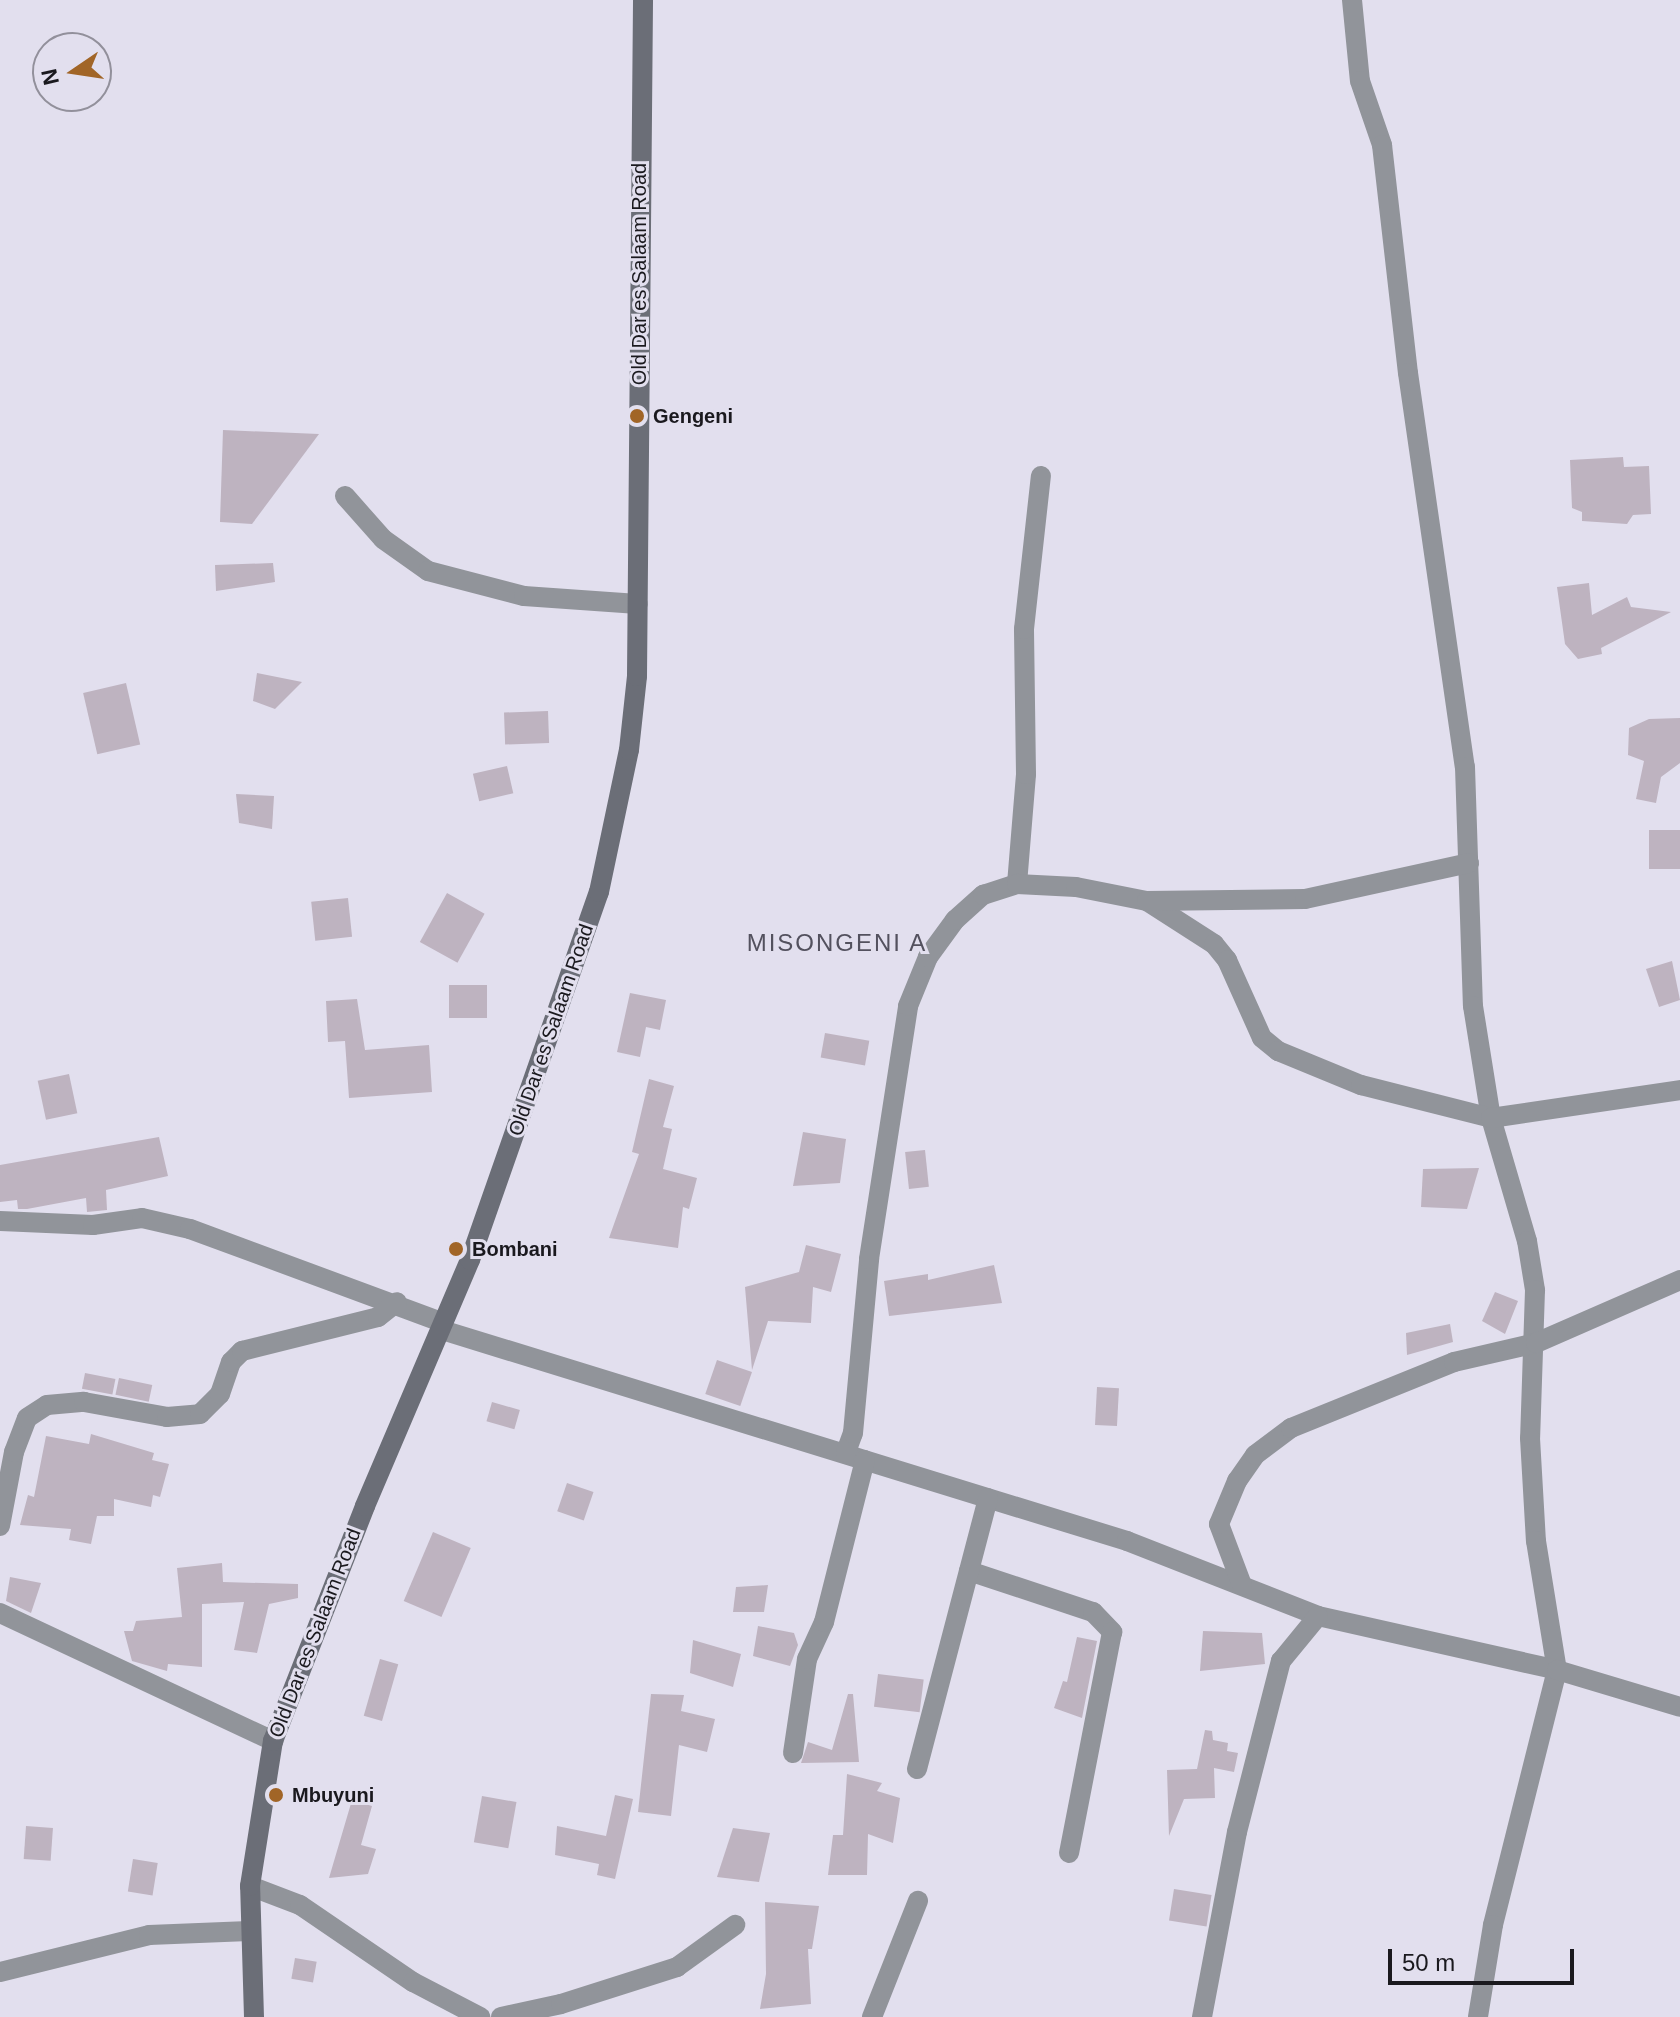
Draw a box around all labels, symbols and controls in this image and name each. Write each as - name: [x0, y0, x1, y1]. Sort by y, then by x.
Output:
- north arrow: [32, 32, 112, 112]
- text: N: [36, 67, 64, 88]
- street label: Old Dar es Salaam Road: [627, 163, 651, 385]
- place label: Gengeni: [653, 404, 733, 428]
- marker: Gengeni: [628, 407, 646, 425]
- street label: Old Dar es Salaam Road: [503, 921, 599, 1139]
- district label: MISONGENI A: [746, 929, 928, 957]
- place label: Bombani: [472, 1237, 558, 1261]
- marker: Bombani: [447, 1240, 465, 1258]
- street label: Old Dar es Salaam Road: [264, 1525, 366, 1741]
- place label: Mbuyuni: [292, 1783, 374, 1807]
- marker: Mbuyuni: [267, 1786, 285, 1804]
- scale bar: [1392, 1933, 1578, 1983]
- text: 50 m: [1402, 1949, 1455, 1976]

